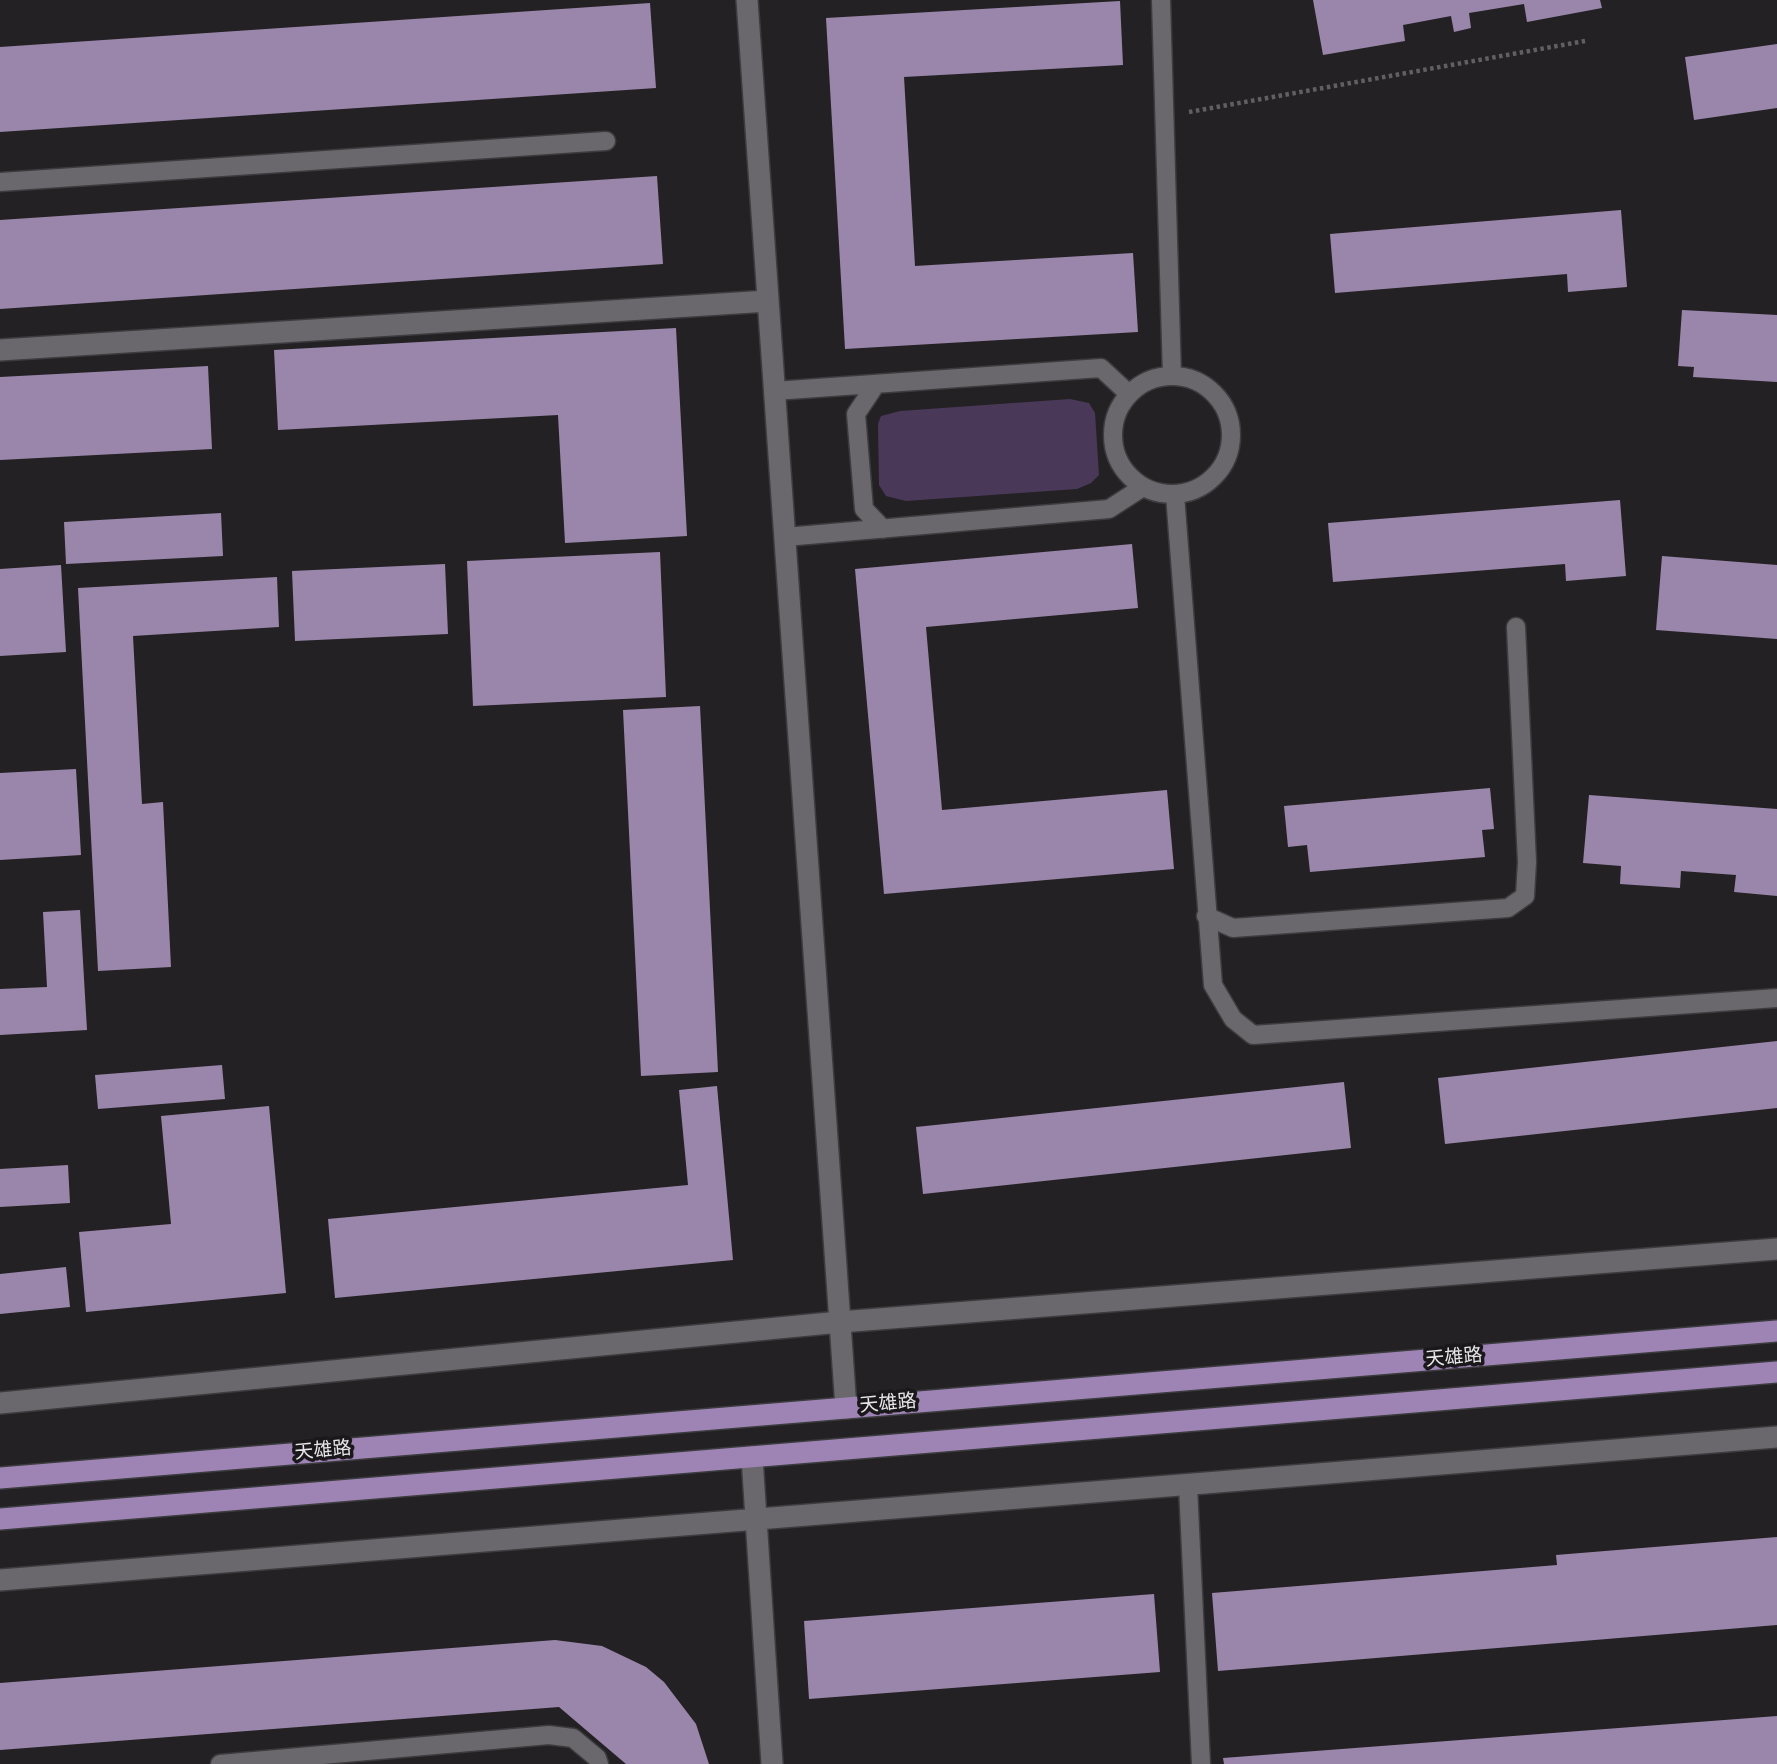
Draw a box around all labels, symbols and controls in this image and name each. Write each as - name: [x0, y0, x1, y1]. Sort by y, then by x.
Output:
- street label: 天雄路: [1425, 1344, 1483, 1372]
- street label: 天雄路: [859, 1390, 917, 1418]
- street label: 天雄路: [294, 1437, 352, 1465]

